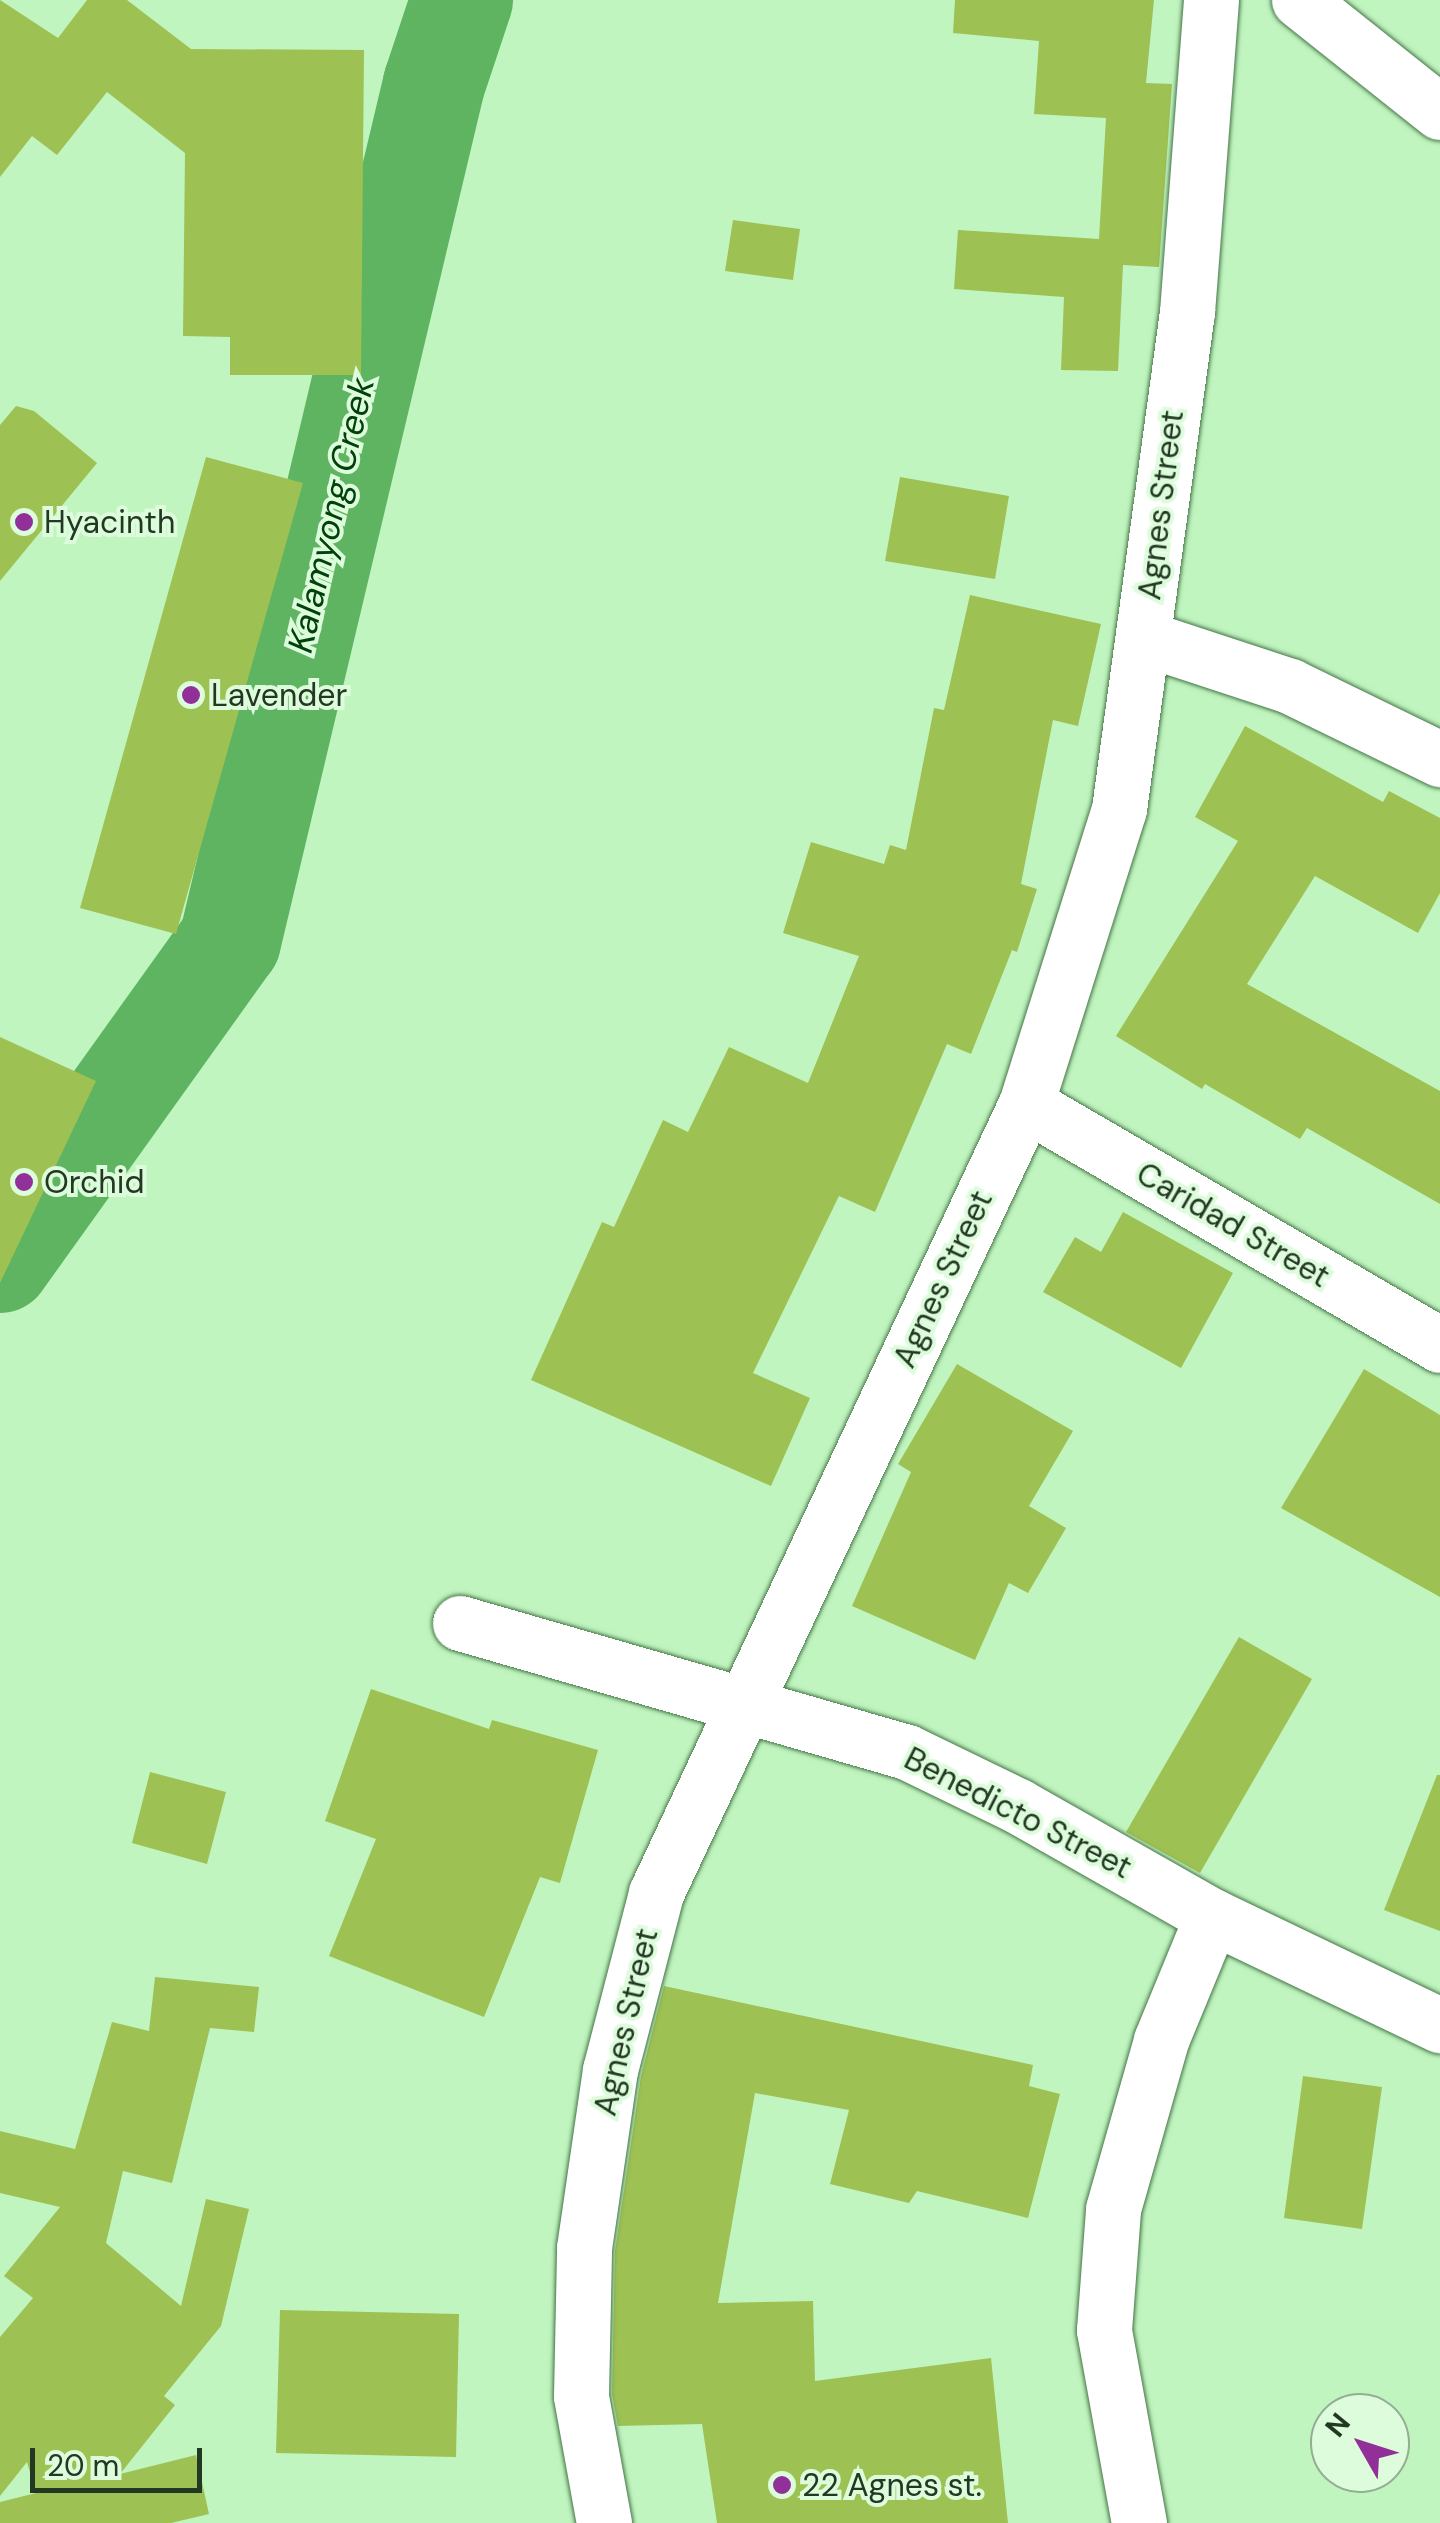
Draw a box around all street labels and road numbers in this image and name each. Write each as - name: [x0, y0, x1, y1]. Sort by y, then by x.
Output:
- street label: Agnes Street: [1130, 408, 1192, 602]
- street label: Caridad Street: [1130, 1154, 1336, 1296]
- street label: Agnes Street: [885, 1184, 1001, 1374]
- street label: Benedicto Street: [898, 1739, 1138, 1887]
- street label: Agnes Street: [586, 1925, 666, 2119]

